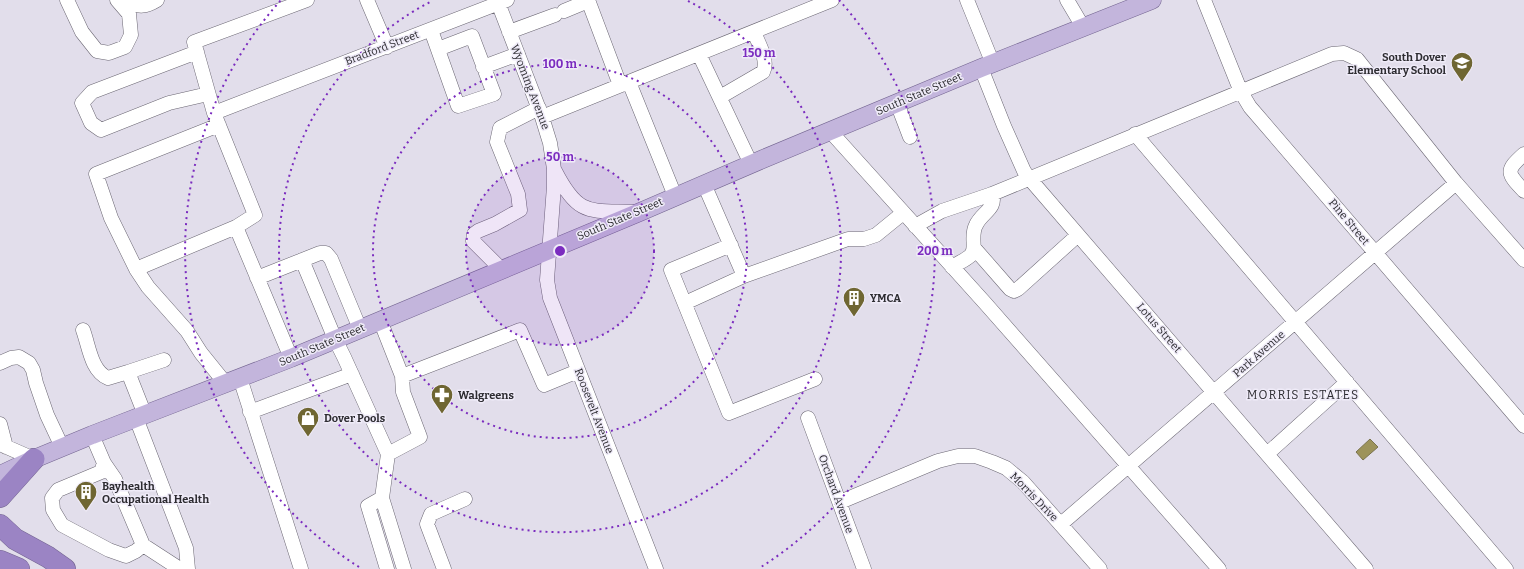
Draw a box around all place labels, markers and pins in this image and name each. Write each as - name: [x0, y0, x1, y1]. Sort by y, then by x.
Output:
- school or university icon: South Dover Elementary School: [1449, 50, 1475, 83]
- place label: South Dover Elementary School: [1347, 51, 1447, 77]
- centre of rings: [553, 244, 567, 258]
- building icon: YMCA: [841, 285, 867, 318]
- place label: YMCA: [870, 292, 901, 305]
- pharmacy icon: Walgreens: [429, 382, 455, 415]
- place label: Walgreens: [458, 389, 514, 402]
- shop icon: Dover Pools: [295, 405, 321, 438]
- place label: Dover Pools: [324, 412, 386, 425]
- building icon: Bayhealth Occupational Health: [73, 479, 99, 512]
- place label: Bayhealth Occupational Health: [102, 480, 209, 506]

